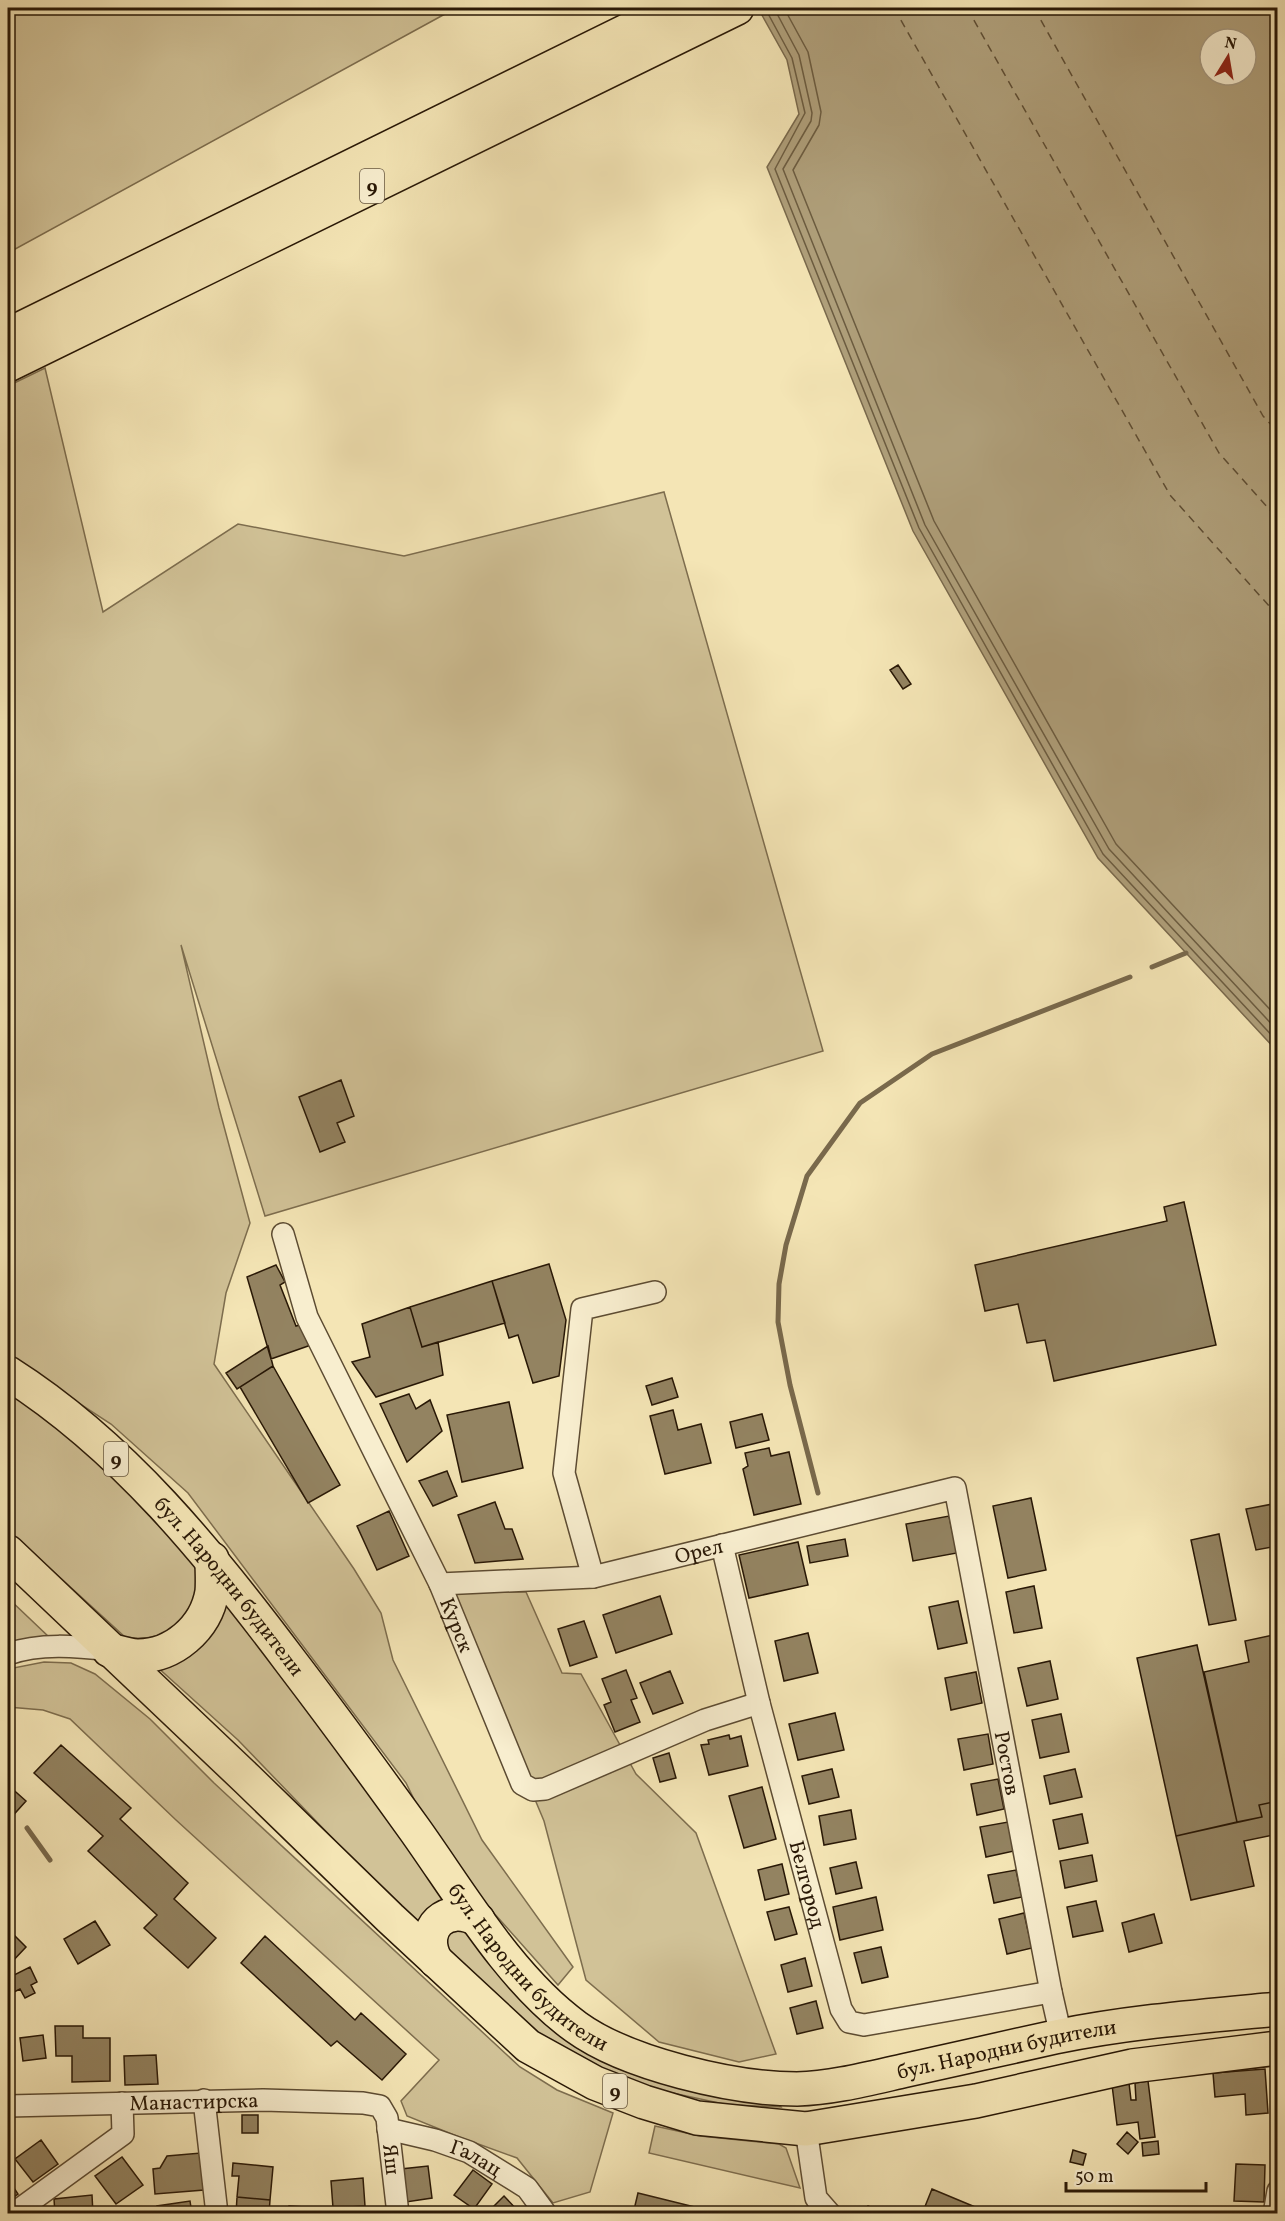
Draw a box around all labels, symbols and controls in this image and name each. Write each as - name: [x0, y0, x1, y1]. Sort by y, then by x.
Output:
- north arrow: [1198, 27, 1258, 87]
- text: N: [1223, 32, 1239, 56]
- road number: 9: [360, 169, 384, 203]
- road number: 9: [104, 1442, 128, 1476]
- street label: бул. Народни будители: [146, 1491, 310, 1683]
- street label: Орел: [672, 1533, 726, 1572]
- street label: Курск: [431, 1594, 480, 1657]
- street label: Ростов: [986, 1729, 1026, 1798]
- street label: Белгород: [781, 1838, 832, 1932]
- street label: бул. Народни будители: [440, 1878, 613, 2059]
- street label: бул. Народни будители: [894, 2014, 1119, 2088]
- road number: 9: [603, 2074, 627, 2108]
- street label: Манастирска: [129, 2087, 259, 2119]
- street label: Галац: [445, 2133, 507, 2185]
- street label: Яш: [374, 2143, 406, 2177]
- scale bar: [1066, 2155, 1206, 2193]
- text: 50 m: [1075, 2165, 1114, 2190]

